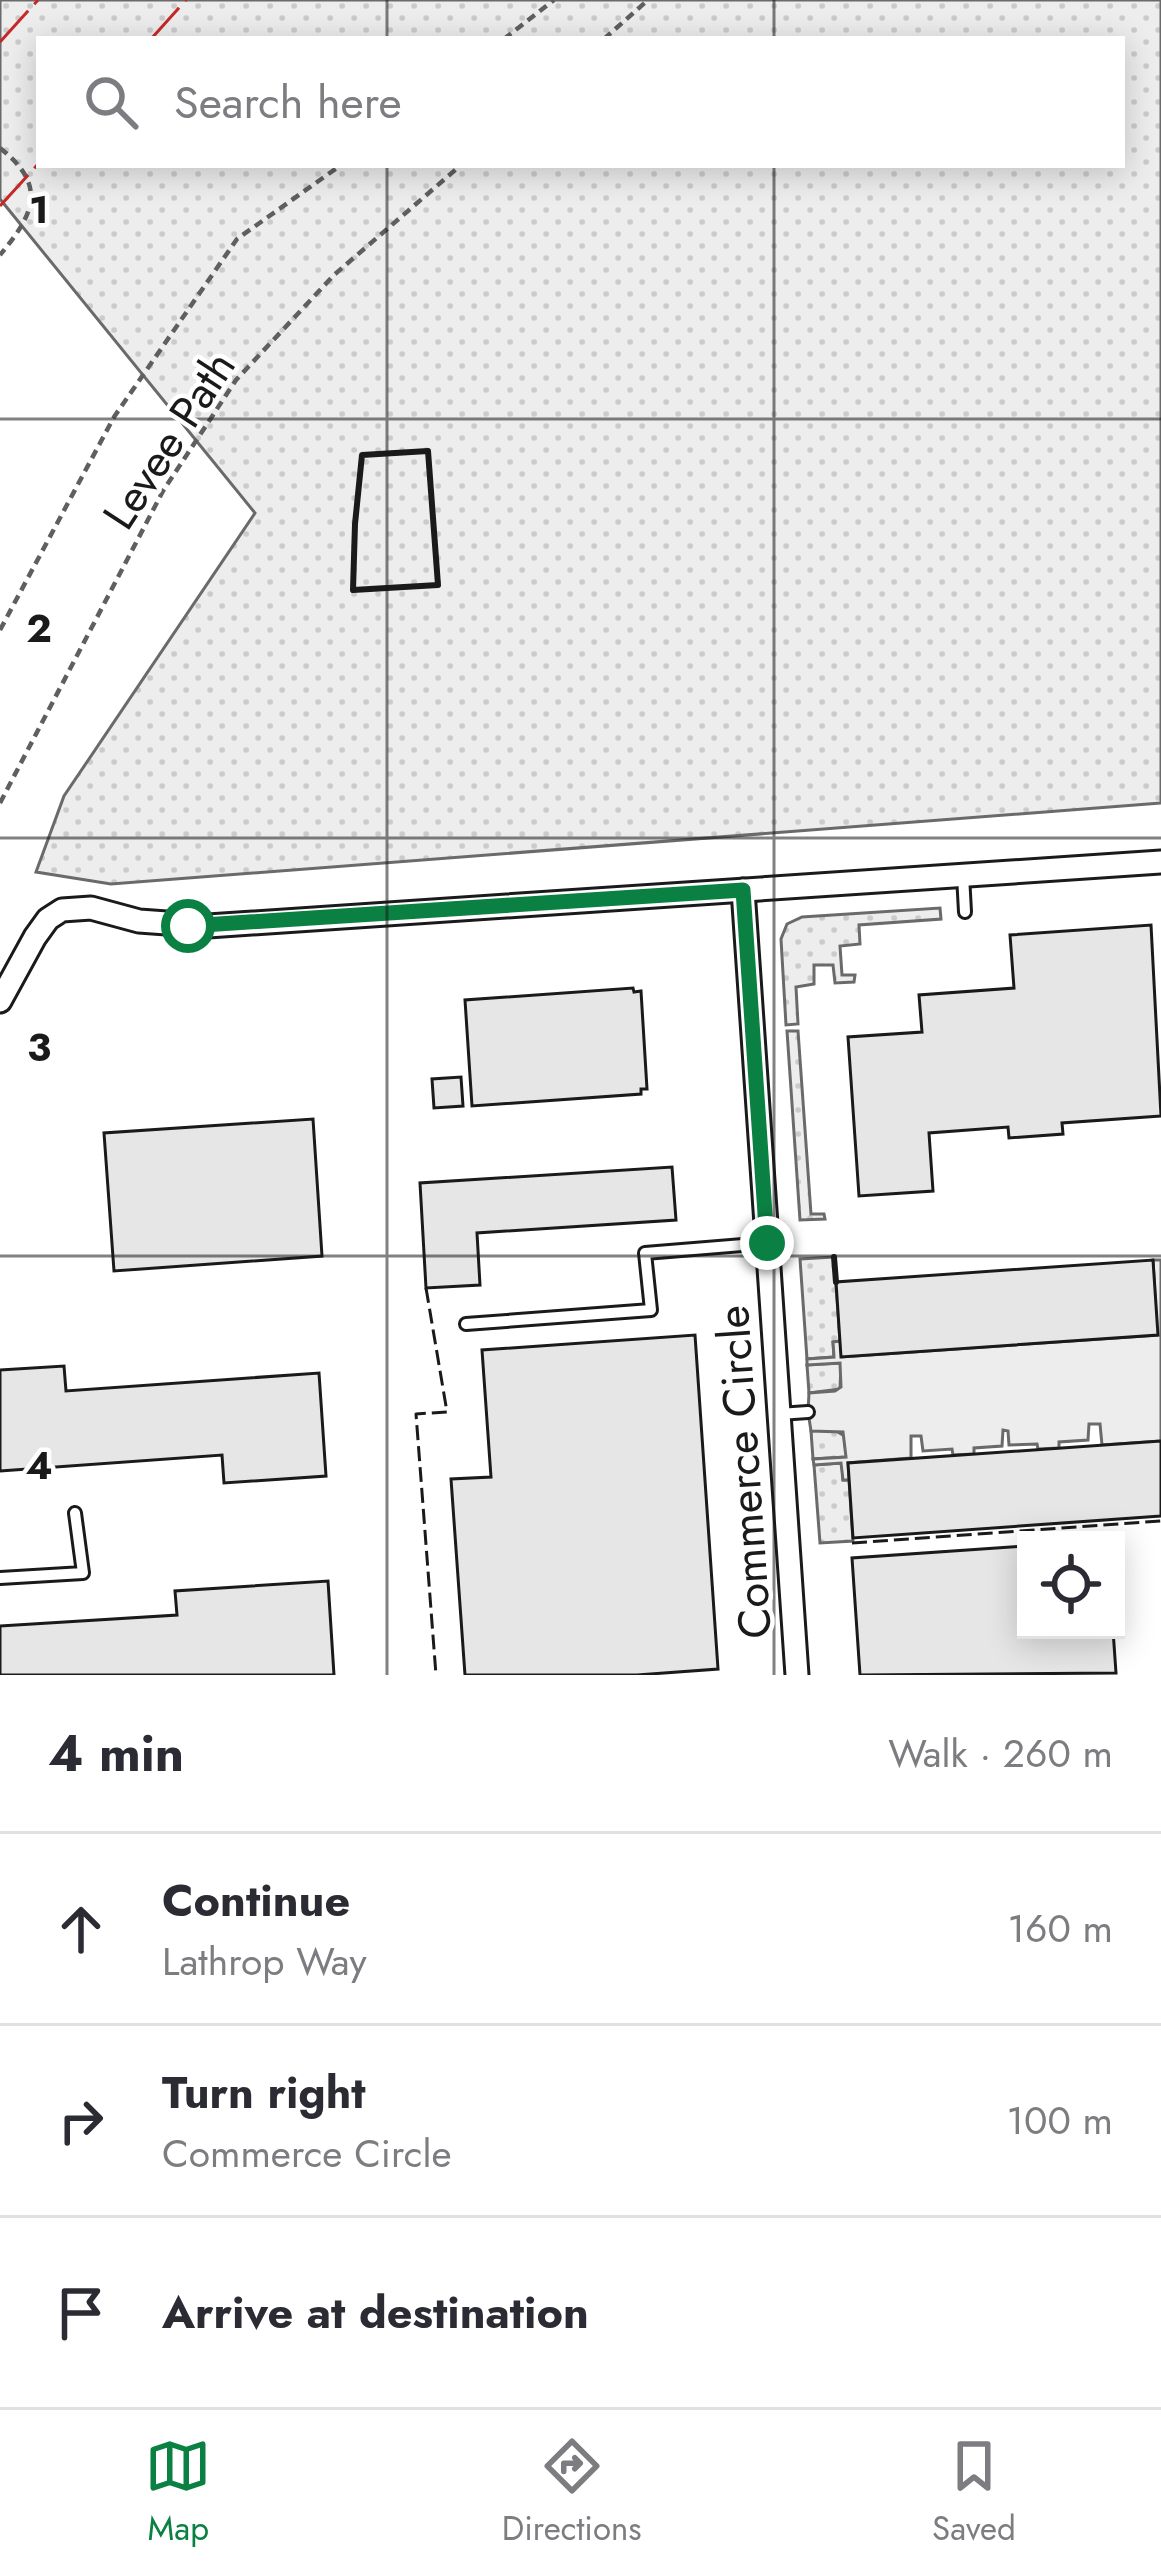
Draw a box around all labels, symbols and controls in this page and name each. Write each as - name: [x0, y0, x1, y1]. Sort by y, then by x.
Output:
- search box: [36, 36, 1125, 168]
- icon: search: [78, 69, 144, 135]
- text: Search here: [174, 70, 402, 135]
- text: 1: [29, 181, 49, 238]
- street label: Levee Path: [87, 338, 251, 542]
- text: 2: [26, 600, 52, 657]
- route start: [161, 899, 215, 953]
- text: 3: [27, 1019, 51, 1076]
- route end: [740, 1216, 794, 1270]
- street label: Commerce Circle: [700, 1303, 788, 1641]
- text: 4: [25, 1437, 53, 1494]
- map controls: [1017, 1531, 1125, 1639]
- button: locate: [1017, 1531, 1125, 1639]
- text: 4 min: [48, 1716, 184, 1790]
- text: Walk · 260 m: [888, 1725, 1113, 1782]
- text: Continue: [162, 1868, 350, 1933]
- icon: ahead: [48, 1896, 114, 1962]
- text: 160 m: [1007, 1900, 1113, 1957]
- text: Lathrop Way: [162, 1933, 367, 1990]
- text: Turn right: [162, 2060, 366, 2125]
- icon: right: [48, 2088, 114, 2154]
- text: 100 m: [1007, 2092, 1113, 2149]
- text: Commerce Circle: [162, 2125, 452, 2182]
- icon: arrive: [48, 2280, 114, 2346]
- text: Arrive at destination: [162, 2280, 589, 2345]
- tab: Map: [145, 2433, 211, 2552]
- tab: Directions: [502, 2433, 642, 2552]
- tab: Saved: [932, 2433, 1016, 2552]

